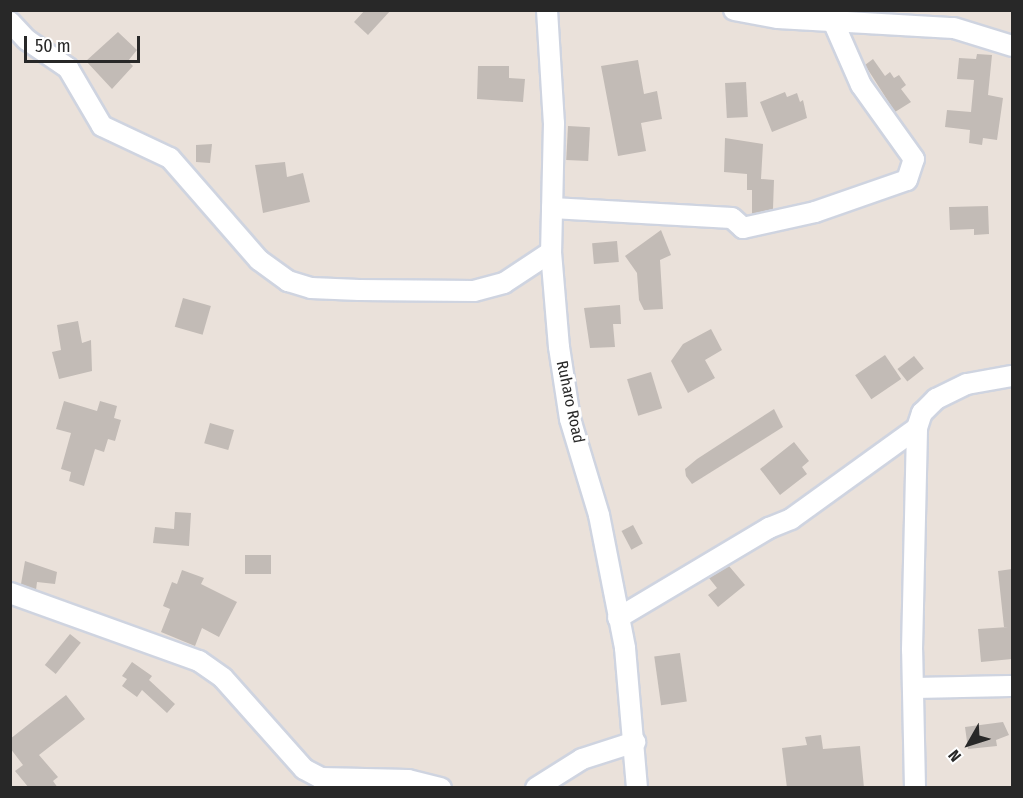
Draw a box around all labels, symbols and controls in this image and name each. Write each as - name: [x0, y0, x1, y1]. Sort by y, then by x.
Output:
- scale bar: [27, 24, 142, 62]
- text: 50 m: [35, 35, 71, 57]
- street label: Ruharo Road: [552, 359, 588, 445]
- north arrow: [939, 714, 999, 774]
- text: N: [944, 746, 965, 765]

